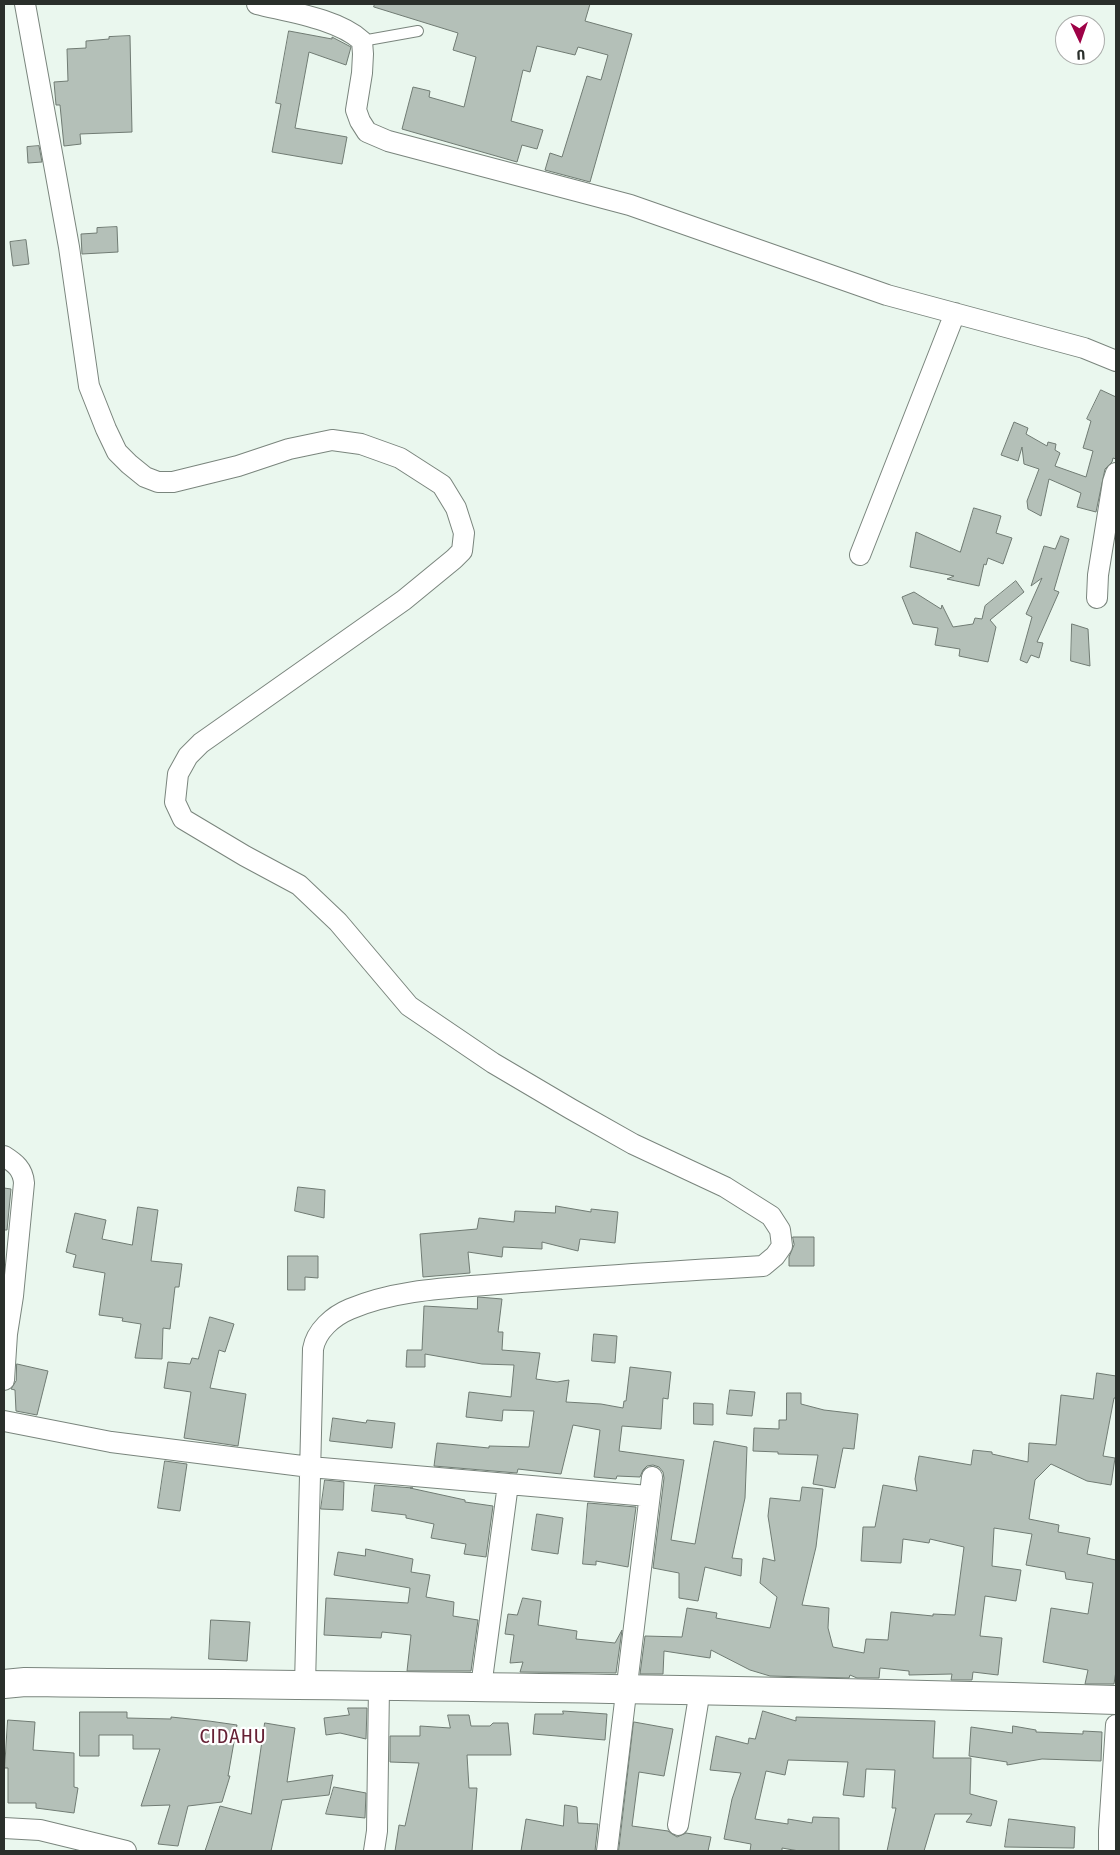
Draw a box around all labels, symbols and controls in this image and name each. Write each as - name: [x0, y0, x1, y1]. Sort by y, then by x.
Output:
- north arrow: [1055, 15, 1105, 65]
- text: U: [1076, 46, 1085, 63]
- district label: CIDAHU: [199, 1725, 267, 1749]

